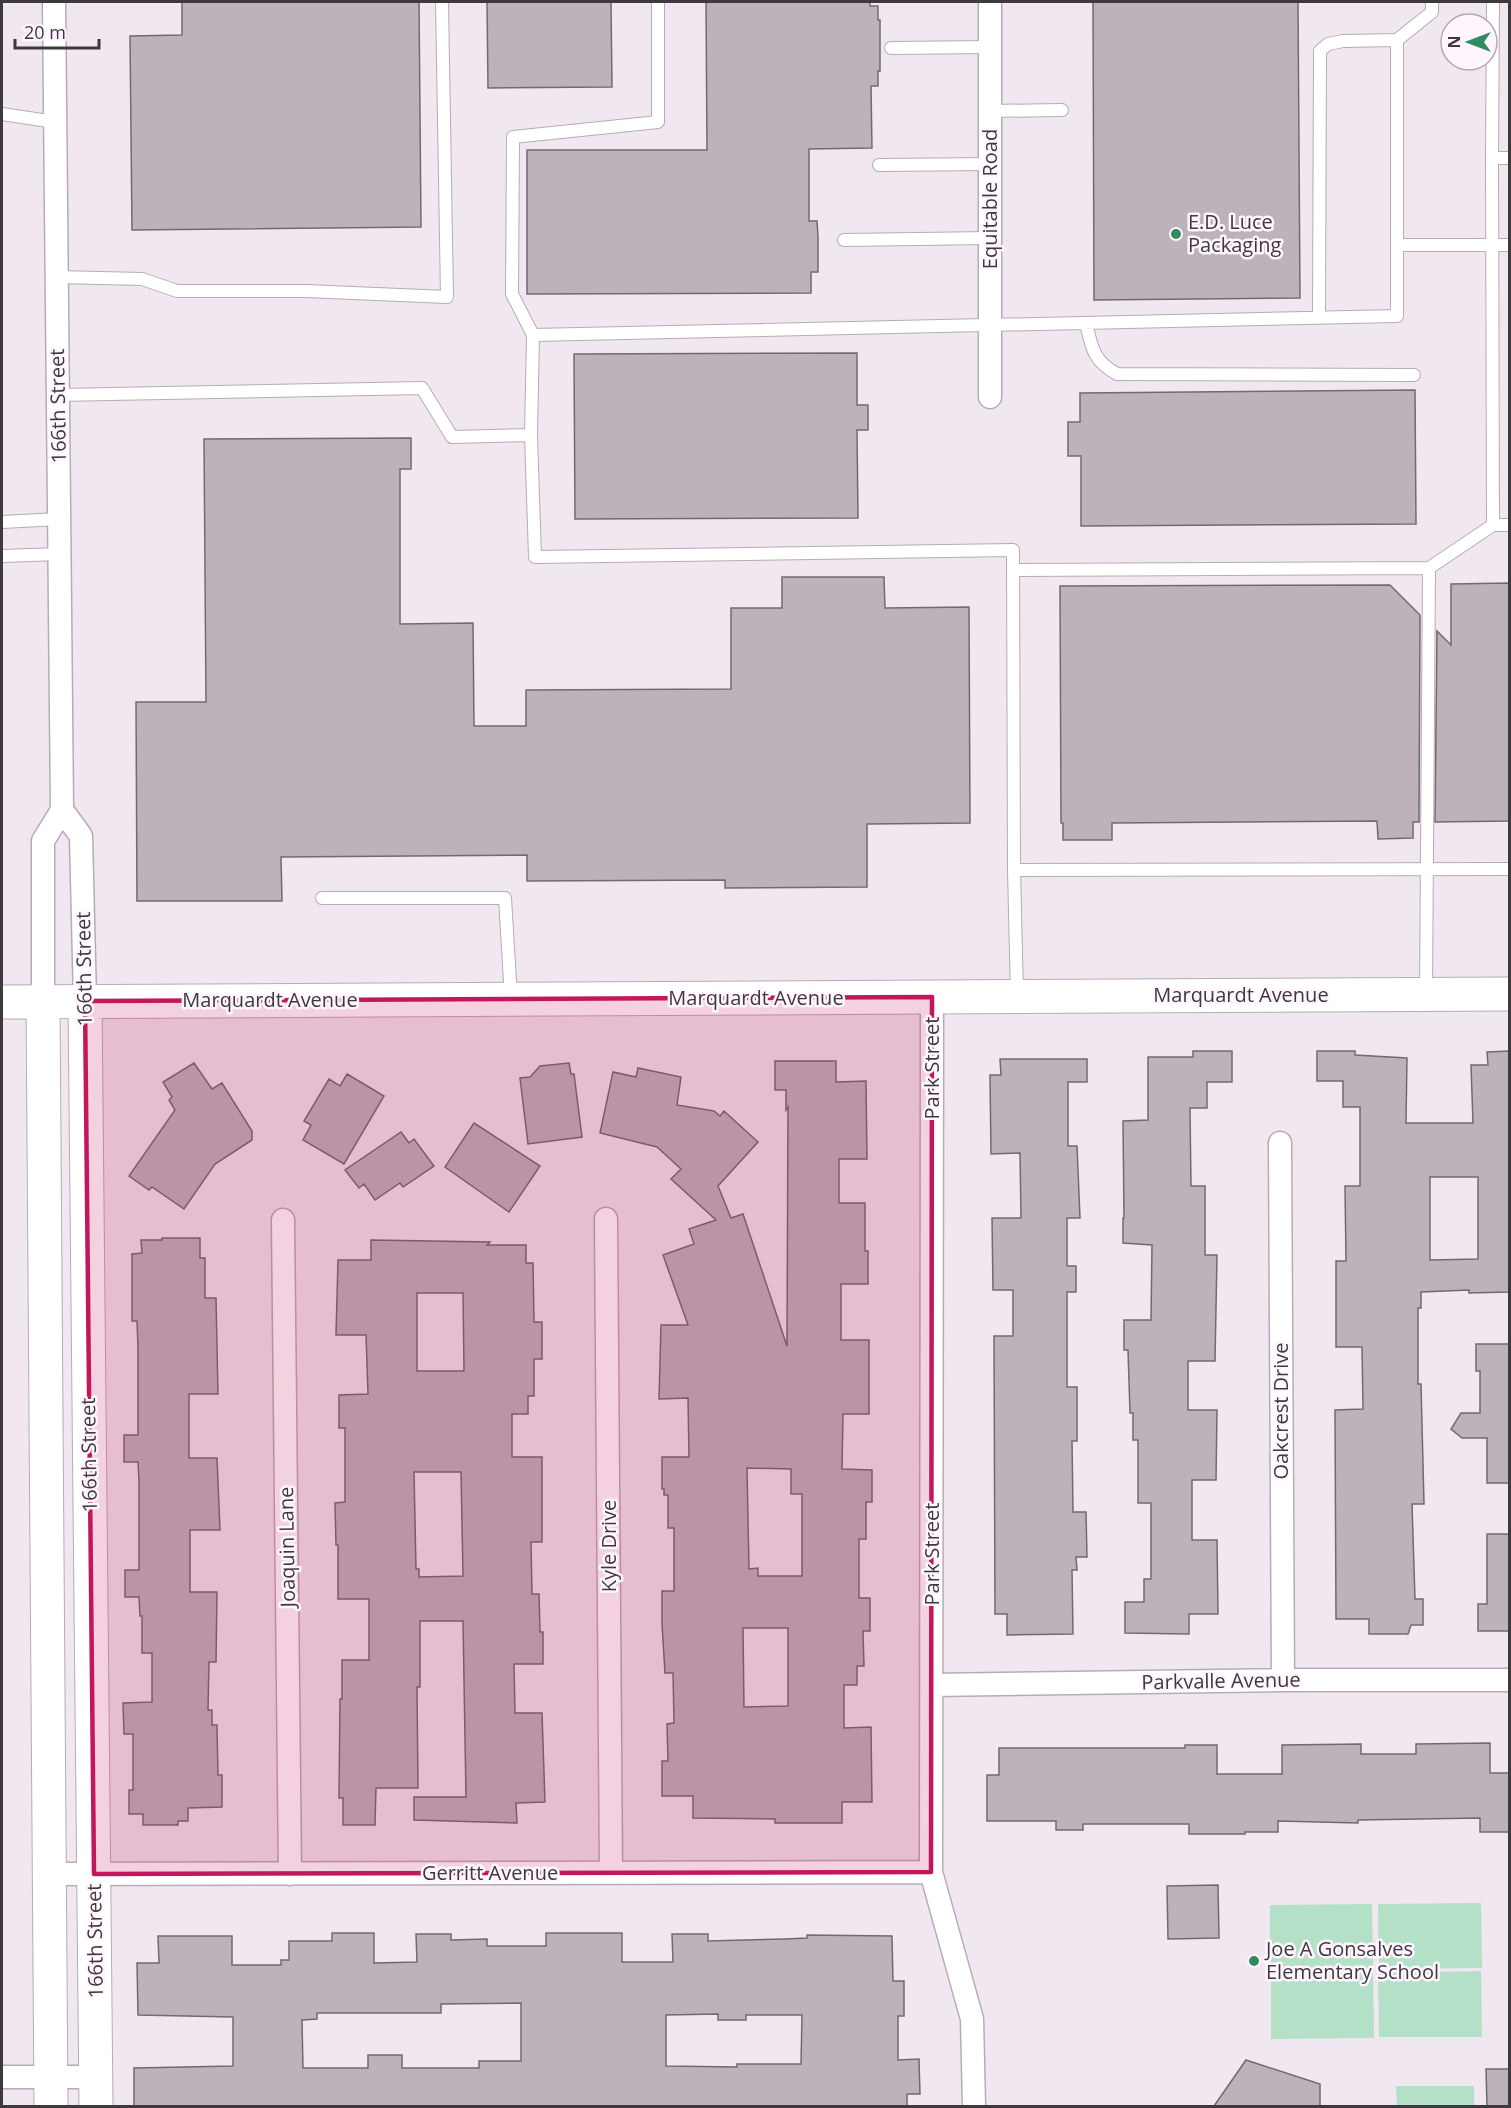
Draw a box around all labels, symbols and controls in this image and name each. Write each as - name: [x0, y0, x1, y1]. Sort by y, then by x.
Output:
- scale bar: [15, 12, 99, 50]
- north arrow: [1439, 12, 1499, 72]
- text: 20 m: [24, 20, 66, 44]
- text: N: [1443, 35, 1465, 49]
- street label: Equitable Road: [976, 129, 1003, 269]
- place label: E.D. Luce Packaging: [1188, 208, 1282, 258]
- marker: E.D. Luce Packaging: [1169, 227, 1183, 241]
- street label: 166th Street: [43, 348, 72, 464]
- street label: 166th Street: [69, 911, 98, 1027]
- street label: Marquardt Avenue: [1153, 981, 1329, 1008]
- street label: Marquardt Avenue: [668, 984, 844, 1011]
- street label: Marquardt Avenue: [182, 986, 358, 1013]
- street label: Park Street: [918, 1017, 945, 1119]
- street label: Oakcrest Drive: [1267, 1343, 1294, 1479]
- street label: 166th Street: [74, 1397, 103, 1513]
- street label: Joaquin Lane: [272, 1486, 301, 1610]
- street label: Kyle Drive: [595, 1500, 622, 1592]
- street label: Park Street: [918, 1503, 945, 1605]
- street label: Parkvalle Avenue: [1141, 1666, 1301, 1695]
- street label: Gerritt Avenue: [422, 1859, 558, 1886]
- street label: 166th Street: [80, 1883, 109, 1999]
- place label: Joe A Gonsalves Elementary School: [1264, 1935, 1439, 1985]
- marker: Joe A Gonsalves Elementary School: [1247, 1954, 1261, 1968]

